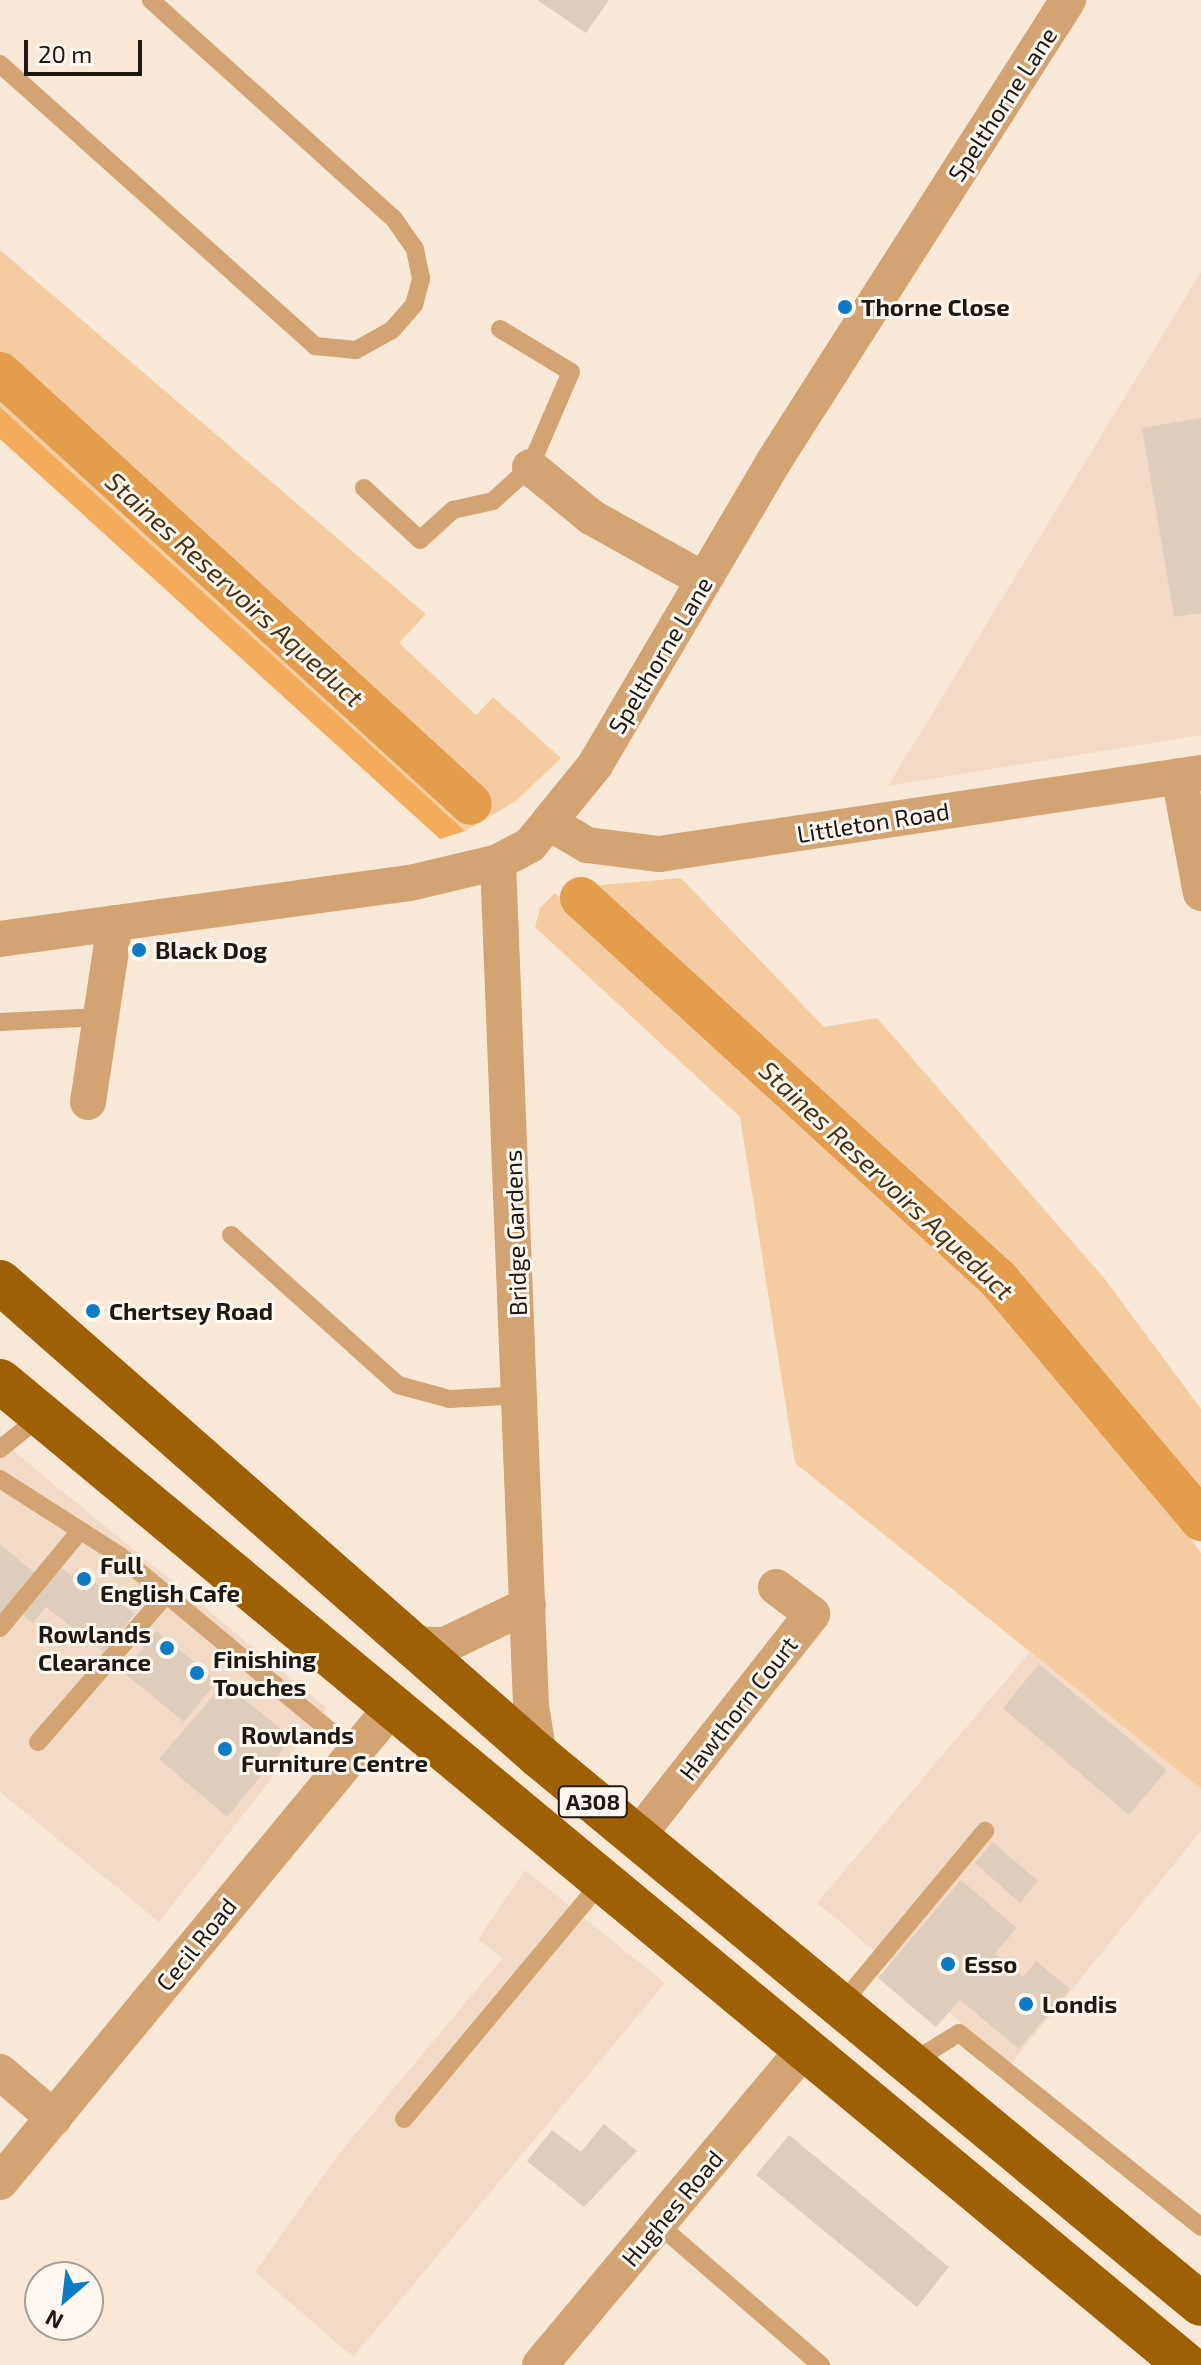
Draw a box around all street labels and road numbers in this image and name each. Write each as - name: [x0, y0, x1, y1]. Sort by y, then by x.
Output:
- street label: Spelthorne Lane: [941, 21, 1063, 187]
- street label: Spelthorne Lane: [602, 571, 718, 739]
- street label: Littleton Road: [795, 796, 951, 848]
- street label: Bridge Gardens: [498, 1149, 532, 1317]
- street label: Hawthorn Court: [673, 1630, 803, 1786]
- road number: A308: [557, 1784, 629, 1820]
- street label: Cecil Road: [150, 1891, 242, 1997]
- street label: Hughes Road: [615, 2144, 729, 2272]

